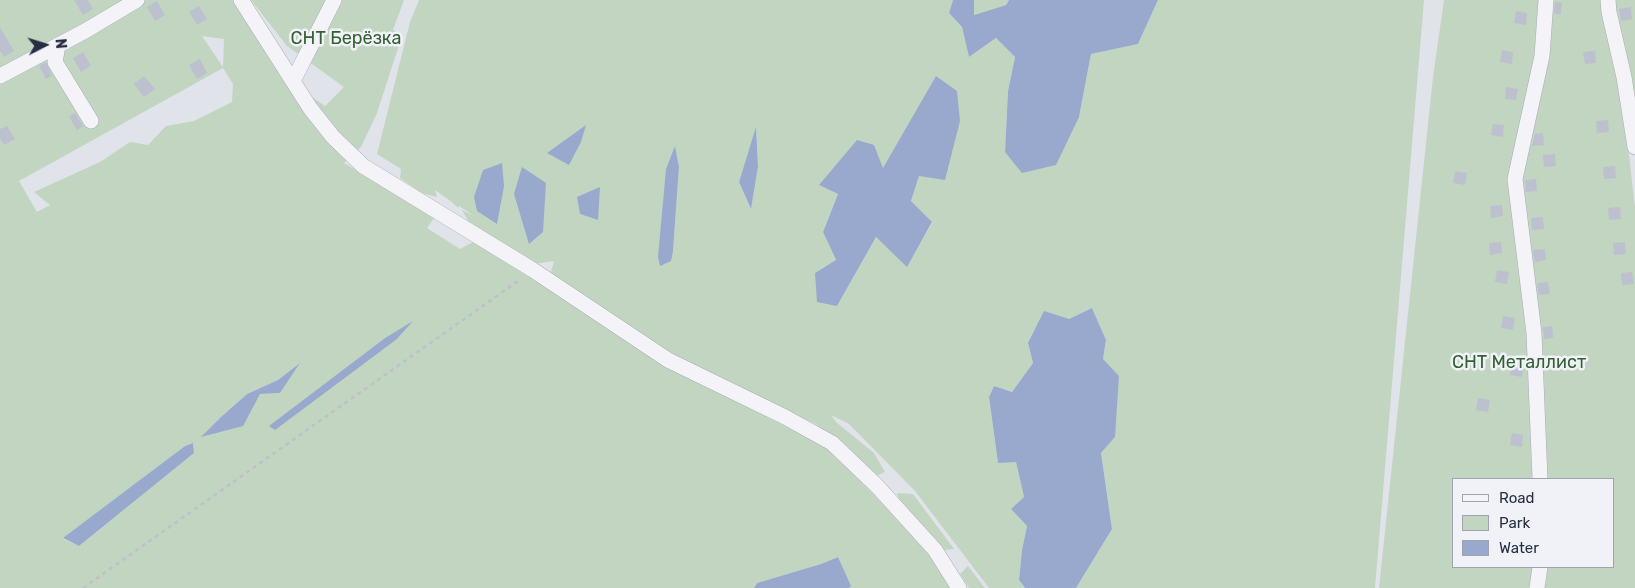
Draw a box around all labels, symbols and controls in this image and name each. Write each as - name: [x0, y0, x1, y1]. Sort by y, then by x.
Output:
- north arrow: [20, 20, 70, 70]
- park label: СНТ Берёзка: [291, 28, 401, 50]
- text: N: [52, 38, 69, 49]
- park label: СНТ Металлист: [1452, 352, 1586, 374]
- legend: [1452, 478, 1615, 568]
- text: Road: [1499, 489, 1535, 507]
- text: Park: [1499, 514, 1530, 532]
- text: Water: [1499, 539, 1539, 557]

